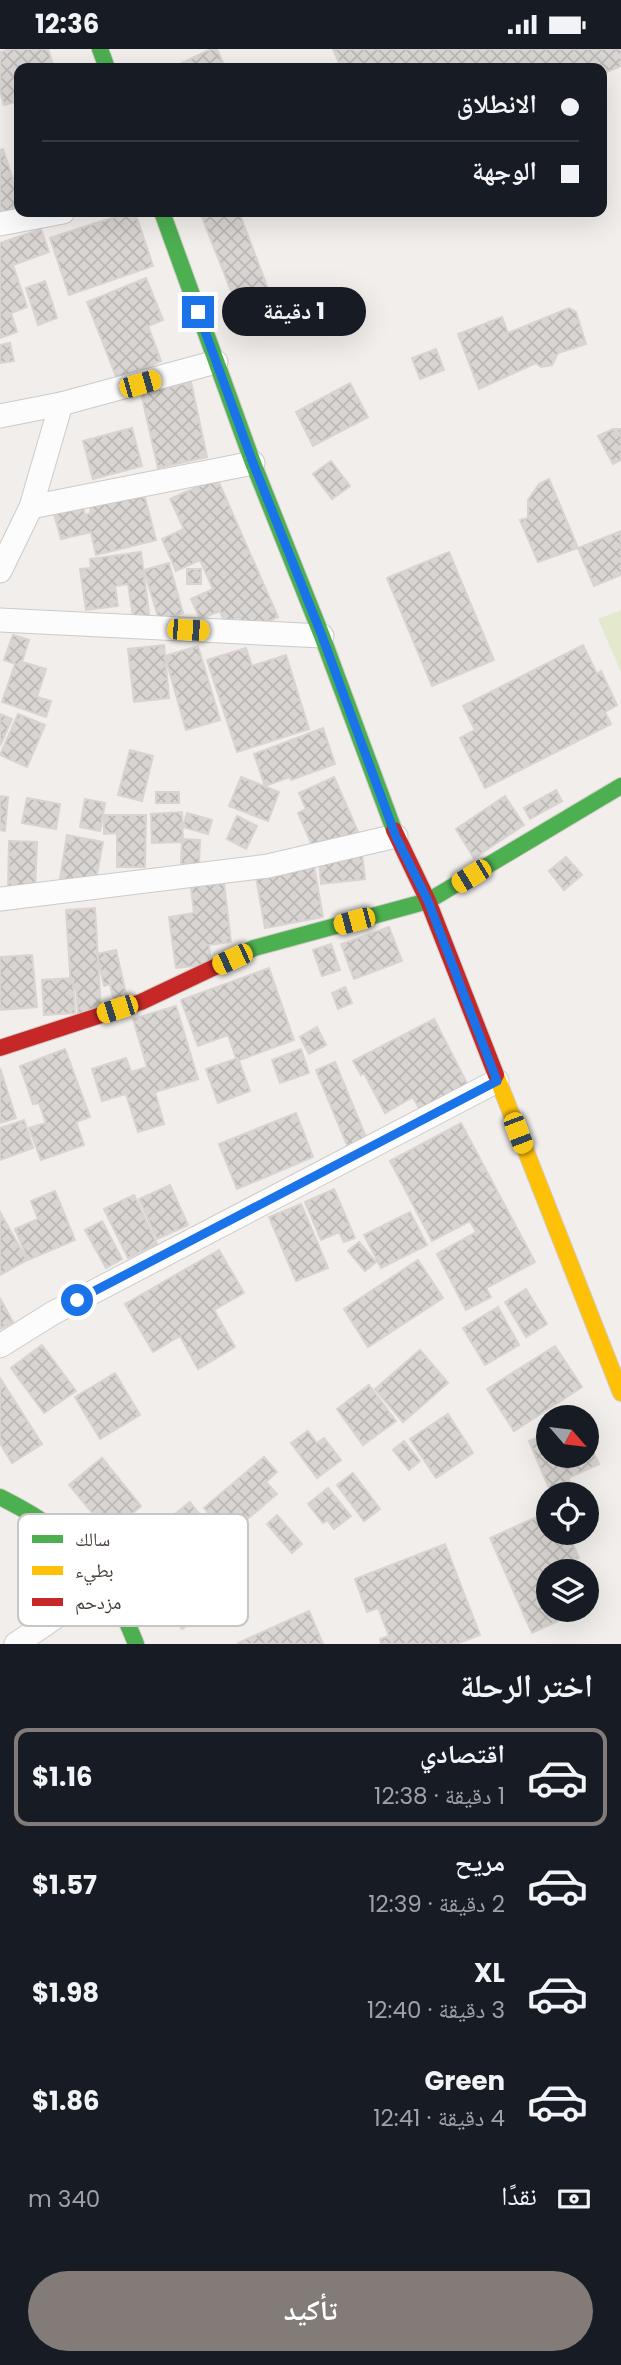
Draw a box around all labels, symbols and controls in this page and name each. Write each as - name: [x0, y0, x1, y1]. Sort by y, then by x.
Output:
- text: 12:36: [35, 6, 99, 42]
- text: الانطلاق: [457, 86, 537, 122]
- text: الوجهة: [472, 153, 537, 189]
- callout: 1 دقيقة: [222, 287, 366, 337]
- text: 1 دقيقة: [263, 295, 325, 327]
- route end: [182, 296, 214, 328]
- car: [117, 368, 164, 400]
- car: [167, 618, 210, 642]
- car: [448, 856, 495, 896]
- car: [331, 905, 378, 937]
- car: [209, 941, 256, 977]
- car: [94, 993, 141, 1025]
- car: [501, 1110, 536, 1156]
- route start: [61, 1284, 93, 1316]
- north arrow: [536, 1405, 598, 1468]
- map controls: [536, 1405, 599, 1622]
- button: locate: [536, 1482, 599, 1545]
- legend: [18, 1514, 248, 1626]
- text: سالك: [75, 1526, 110, 1553]
- text: بطيء: [75, 1557, 114, 1586]
- button: layers: [536, 1559, 599, 1622]
- text: مزدحم: [75, 1589, 121, 1616]
- text: اختر الرحلة: [460, 1663, 593, 1708]
- text: اقتصادي: [420, 1736, 505, 1772]
- icon: car: [526, 1746, 589, 1809]
- text: $1.16: [32, 1759, 93, 1795]
- text: 1 دقيقة · 12:38: [374, 1780, 505, 1812]
- text: مريح: [455, 1844, 505, 1880]
- icon: car: [526, 1854, 589, 1917]
- text: $1.57: [32, 1867, 97, 1903]
- text: 2 دقيقة · 12:39: [368, 1888, 505, 1920]
- text: XL: [474, 1955, 505, 1991]
- icon: car: [526, 1962, 589, 2025]
- text: $1.98: [32, 1975, 99, 2011]
- text: 3 دقيقة · 12:40: [367, 1994, 505, 2026]
- text: Green: [425, 2063, 505, 2099]
- icon: car: [526, 2070, 589, 2133]
- text: $1.86: [32, 2083, 100, 2119]
- text: 4 دقيقة · 12:41: [373, 2102, 505, 2134]
- text: نقدًا: [501, 2178, 537, 2214]
- icon: cash: [555, 2180, 593, 2218]
- text: 340 m: [28, 2183, 100, 2215]
- button: تأكيد: [28, 2271, 593, 2351]

